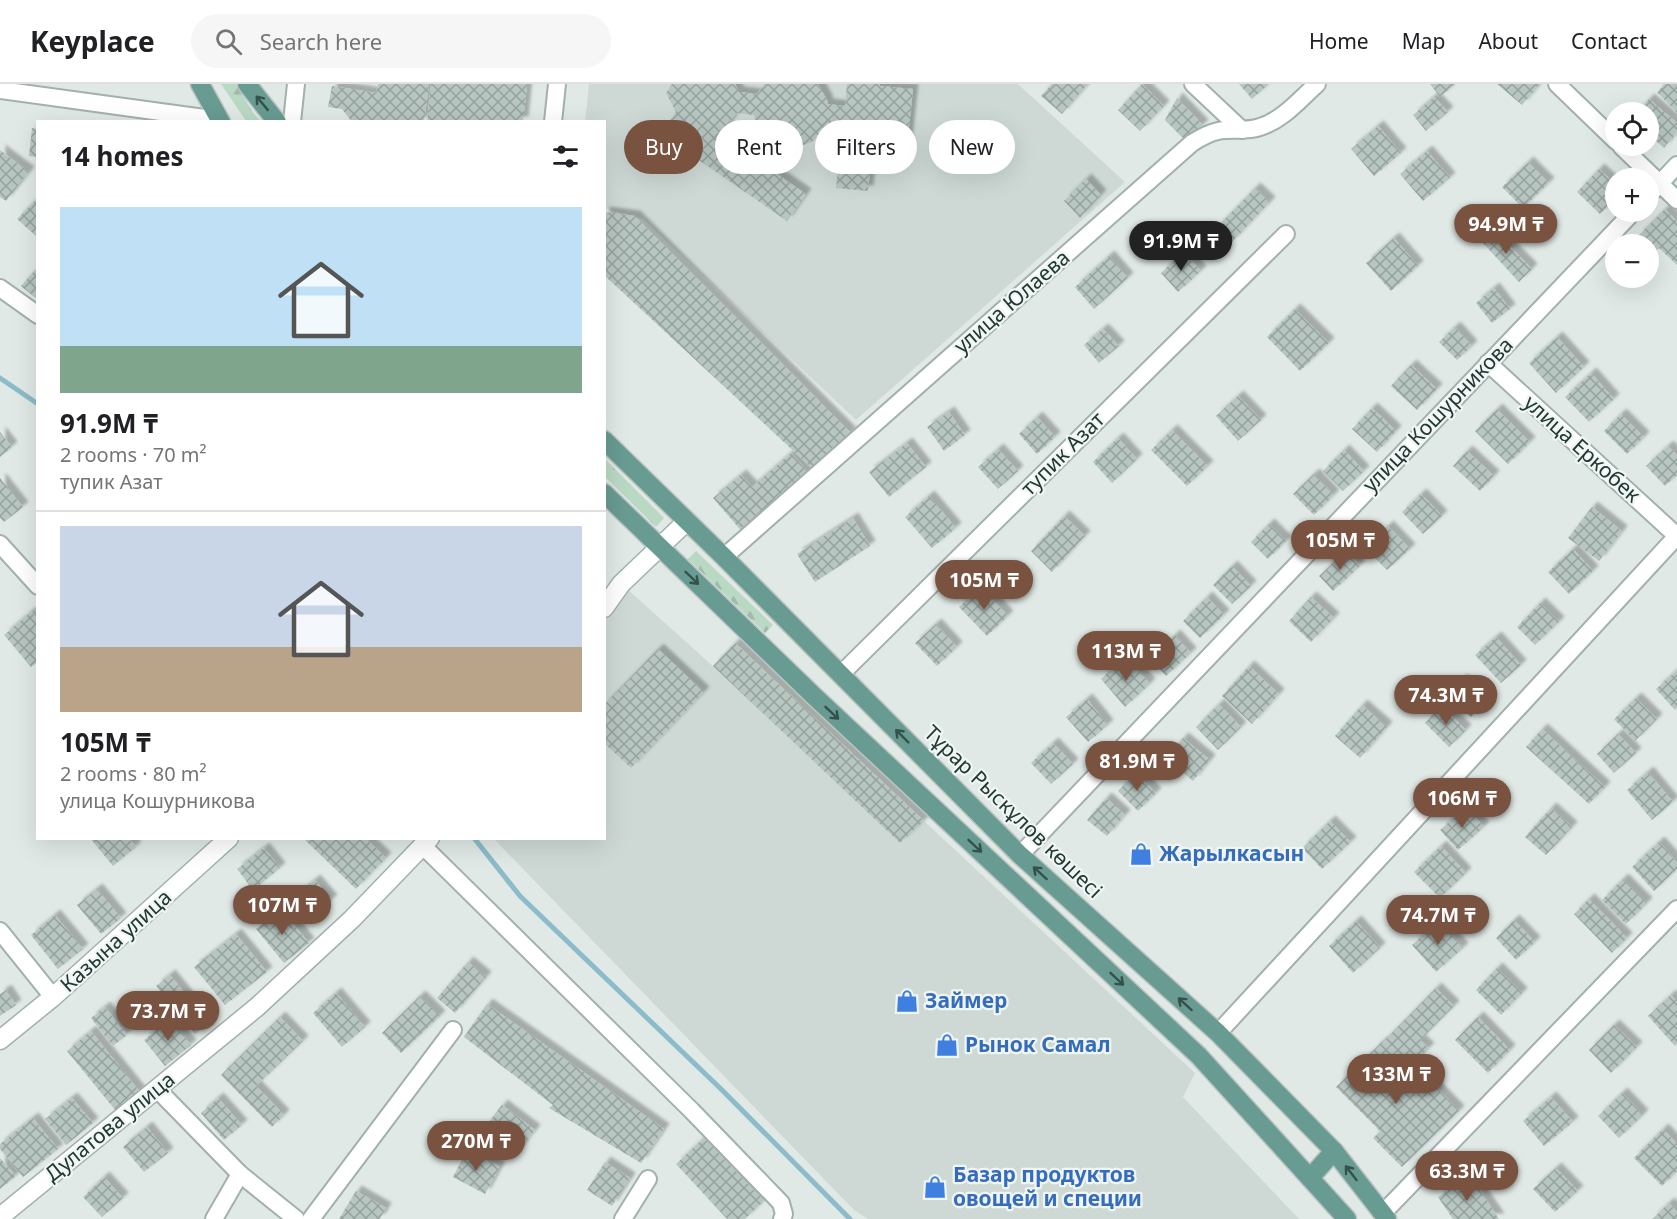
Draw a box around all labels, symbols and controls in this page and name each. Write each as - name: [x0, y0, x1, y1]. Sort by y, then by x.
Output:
- search box: [191, 14, 611, 68]
- text: Keyplace: [30, 22, 155, 60]
- icon: search: [212, 25, 245, 58]
- text: Search here: [260, 26, 382, 56]
- text: Home: [1309, 27, 1369, 55]
- text: Map: [1402, 27, 1445, 55]
- text: About: [1478, 27, 1538, 55]
- text: Contact: [1571, 27, 1647, 55]
- one-way arrow: [255, 96, 269, 111]
- map controls: [1605, 102, 1659, 288]
- button: locate: [1605, 102, 1659, 156]
- chip: Buy: [624, 120, 703, 174]
- chip: Rent: [715, 120, 803, 174]
- chip: Filters: [815, 120, 917, 174]
- chip: New: [929, 120, 1015, 174]
- text: 14 homes: [60, 138, 184, 174]
- icon: filters: [549, 140, 582, 173]
- button: +: [1605, 168, 1659, 222]
- pin: 94.9M ₸: [1451, 204, 1561, 255]
- text: 94.9M ₸: [1468, 210, 1544, 237]
- pin: 91.9M ₸: [1126, 221, 1236, 272]
- text: 91.9M ₸: [1143, 227, 1219, 254]
- button: −: [1605, 234, 1659, 288]
- street label: улица Юлаева: [947, 243, 1075, 359]
- icon: home: [267, 246, 375, 354]
- street label: улица Кошурникова: [1356, 331, 1519, 498]
- street label: улица Еркобек: [1518, 388, 1647, 508]
- text: 91.9M ₸: [60, 405, 158, 441]
- street label: тупик Азат: [1014, 405, 1110, 501]
- text: 2 rooms · 70 m²: [60, 441, 207, 468]
- text: тупик Азат: [60, 468, 163, 495]
- pin: 105M ₸: [1291, 520, 1389, 571]
- text: 105M ₸: [1305, 526, 1375, 553]
- pin: 105M ₸: [935, 560, 1033, 611]
- icon: home: [267, 565, 375, 673]
- text: 105M ₸: [949, 566, 1019, 593]
- one-way arrow: [684, 570, 699, 585]
- pin: 113M ₸: [1077, 631, 1175, 682]
- text: 113M ₸: [1091, 637, 1161, 664]
- pin: 74.3M ₸: [1391, 675, 1501, 726]
- text: 74.3M ₸: [1408, 681, 1484, 708]
- one-way arrow: [825, 706, 840, 720]
- street label: Тұрар Рыскұлов көшесі: [919, 719, 1109, 904]
- text: 105M ₸: [60, 724, 151, 760]
- one-way arrow: [895, 729, 909, 744]
- pin: 81.9M ₸: [1082, 741, 1192, 792]
- text: 81.9M ₸: [1099, 747, 1175, 774]
- text: 2 rooms · 80 m²: [60, 760, 207, 787]
- pin: 106M ₸: [1413, 778, 1511, 829]
- text: 106M ₸: [1427, 784, 1497, 811]
- text: улица Кошурникова: [60, 787, 255, 814]
- one-way arrow: [967, 839, 982, 853]
- place label: Жарылкасын: [1159, 839, 1304, 867]
- shop icon: Жарылкасын: [1128, 841, 1154, 867]
- one-way arrow: [1033, 866, 1048, 881]
- street label: Казына улица: [54, 883, 177, 998]
- pin: 107M ₸: [233, 885, 331, 936]
- text: 107M ₸: [247, 891, 317, 918]
- pin: 74.7M ₸: [1383, 895, 1493, 946]
- text: 74.7M ₸: [1400, 901, 1476, 928]
- one-way arrow: [1109, 972, 1124, 986]
- place label: Займер: [925, 986, 1007, 1014]
- shop icon: Займер: [894, 988, 920, 1014]
- pin: 73.7M ₸: [113, 991, 223, 1042]
- text: 73.7M ₸: [130, 997, 206, 1024]
- one-way arrow: [1178, 997, 1193, 1011]
- place label: Рынок Самал: [965, 1030, 1110, 1058]
- shop icon: Рынок Самал: [934, 1032, 960, 1058]
- pin: 133M ₸: [1347, 1054, 1445, 1105]
- text: 133M ₸: [1361, 1060, 1431, 1087]
- street label: Дулатова улица: [38, 1065, 180, 1187]
- pin: 270M ₸: [427, 1121, 525, 1172]
- text: 270M ₸: [441, 1127, 511, 1154]
- pin: 63.3M ₸: [1412, 1151, 1522, 1202]
- text: 63.3M ₸: [1429, 1157, 1505, 1184]
- place label: Базар продуктов овощей и специи: [953, 1160, 1142, 1212]
- one-way arrow: [1345, 1165, 1358, 1181]
- shop icon: Базар продуктов овощей и специи: [922, 1174, 948, 1200]

